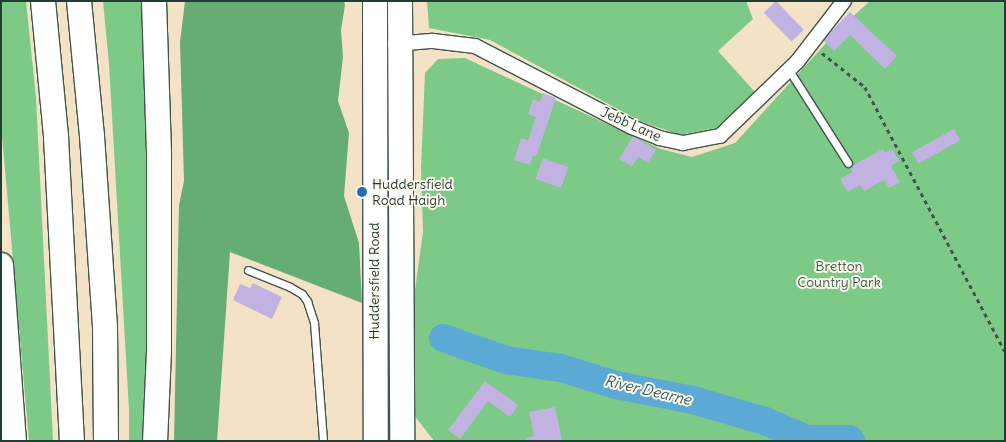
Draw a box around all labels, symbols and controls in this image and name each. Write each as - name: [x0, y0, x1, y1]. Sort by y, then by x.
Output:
- street label: Jebb Lane: [598, 103, 664, 145]
- place label: Huddersfield Road Haigh: [372, 176, 453, 208]
- marker: Huddersfield Road Haigh: [356, 186, 368, 198]
- street label: Huddersfield Road: [366, 223, 382, 339]
- park label: Bretton Country Park: [797, 258, 881, 290]
- water label: River Dearne: [603, 371, 693, 409]

